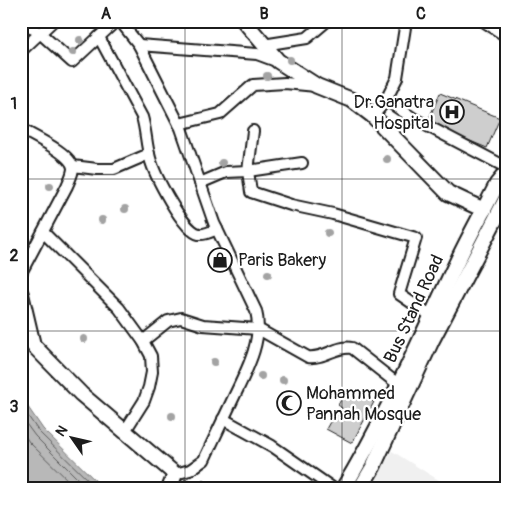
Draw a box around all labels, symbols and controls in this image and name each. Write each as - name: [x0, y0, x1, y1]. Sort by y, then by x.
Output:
- text: A: [101, 4, 112, 24]
- text: B: [259, 4, 269, 24]
- text: C: [416, 4, 426, 24]
- place label: Dr.Ganatra Hospital: [354, 91, 434, 135]
- text: 1: [11, 94, 17, 114]
- hospital icon: Dr.Ganatra Hospital: [439, 99, 465, 125]
- text: 2: [10, 246, 19, 266]
- shop icon: Paris Bakery: [207, 247, 233, 273]
- place label: Paris Bakery: [238, 249, 327, 272]
- street label: Bus Stand Road: [379, 251, 449, 367]
- place label: Mohammed Pannah Mosque: [306, 382, 421, 426]
- mosque icon: Mohammed Pannah Mosque: [276, 390, 302, 416]
- text: 3: [10, 397, 19, 417]
- north arrow: [48, 412, 98, 462]
- text: N: [52, 422, 71, 440]

